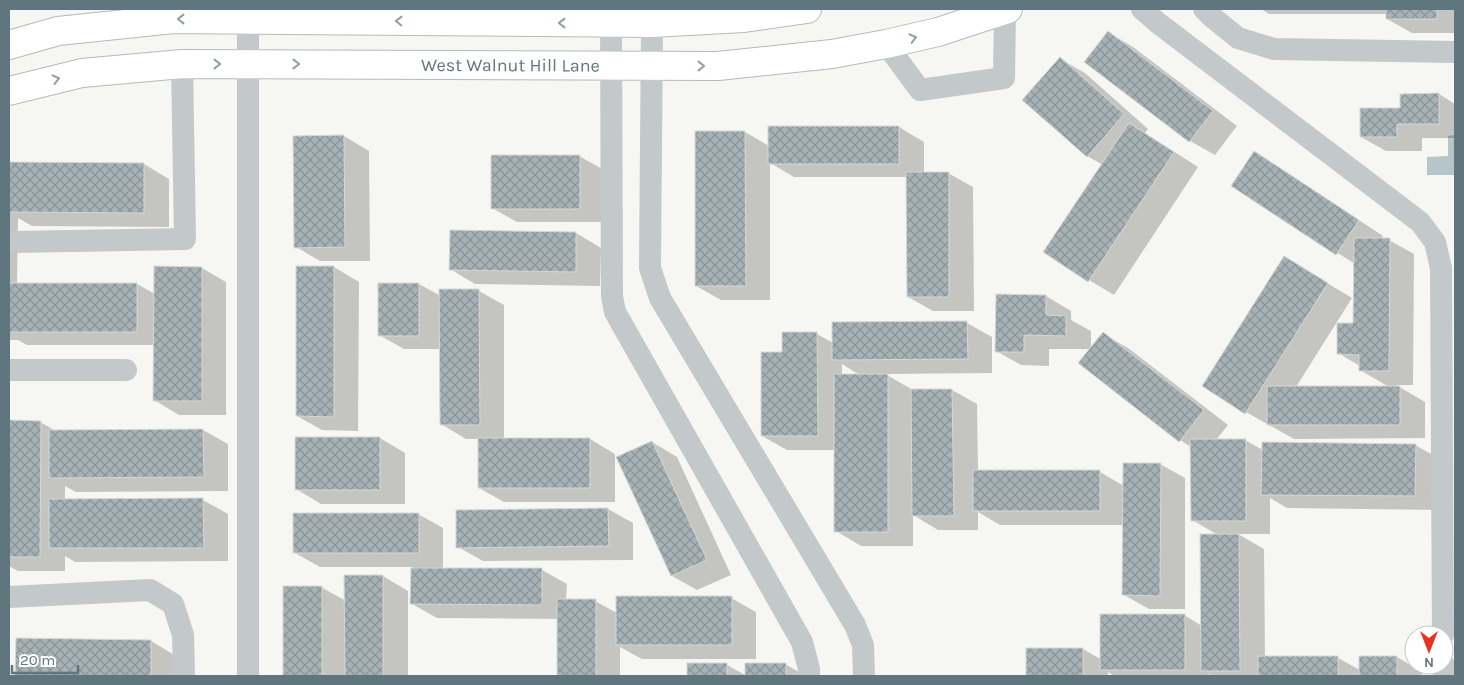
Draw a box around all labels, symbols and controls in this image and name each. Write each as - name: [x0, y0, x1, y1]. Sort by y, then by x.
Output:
- one-way arrow: [177, 14, 185, 24]
- one-way arrow: [395, 16, 403, 26]
- one-way arrow: [558, 18, 566, 28]
- one-way arrow: [909, 33, 918, 44]
- street label: West Walnut Hill Lane: [421, 54, 600, 77]
- one-way arrow: [214, 59, 222, 69]
- one-way arrow: [293, 59, 301, 69]
- one-way arrow: [698, 61, 705, 71]
- one-way arrow: [52, 75, 60, 85]
- north arrow: [1404, 625, 1454, 675]
- scale bar: [12, 642, 79, 674]
- text: 20 m: [20, 651, 55, 669]
- text: N: [1424, 654, 1434, 671]

